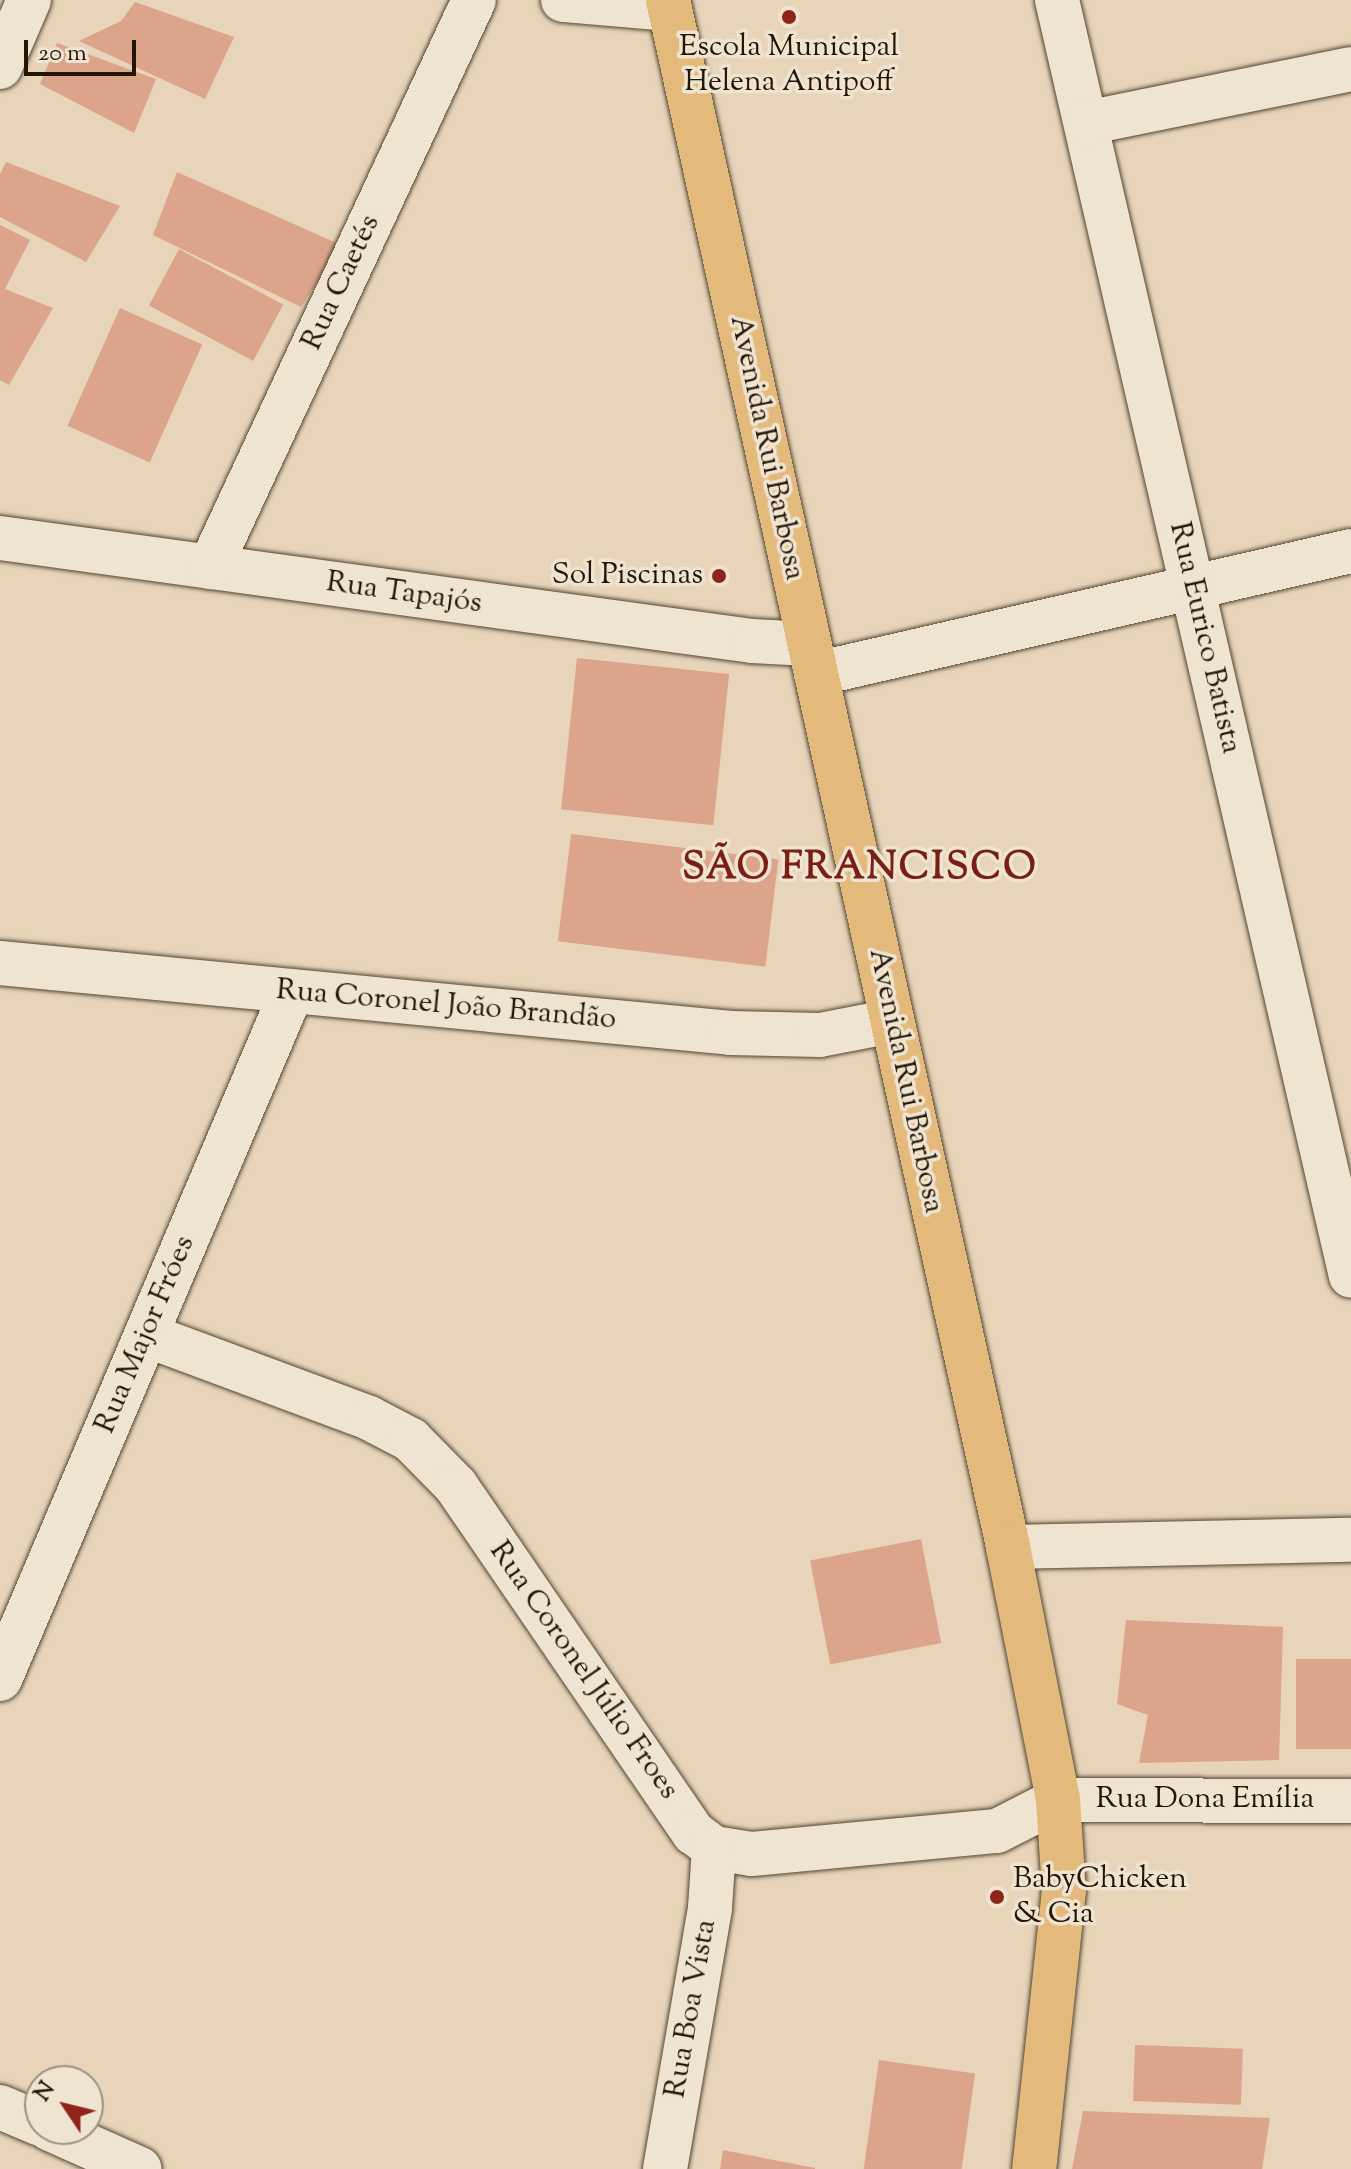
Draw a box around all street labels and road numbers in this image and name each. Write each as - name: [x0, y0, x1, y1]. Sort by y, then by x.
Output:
- street label: Rua Caetés: [295, 210, 389, 356]
- street label: Avenida Rui Barbosa: [720, 313, 812, 583]
- street label: Rua Eurico Batista: [1160, 519, 1248, 757]
- street label: Rua Tapajós: [324, 565, 484, 623]
- street label: Avenida Rui Barbosa: [859, 946, 951, 1216]
- street label: Rua Coronel João Brandão: [275, 973, 617, 1039]
- street label: Rua Major Fróes: [88, 1231, 204, 1439]
- street label: Rua Coronel Júlio Froes: [480, 1535, 686, 1807]
- street label: Rua Dona Emília: [1096, 1782, 1314, 1818]
- street label: Rua Boa Vista: [659, 1917, 725, 2101]

